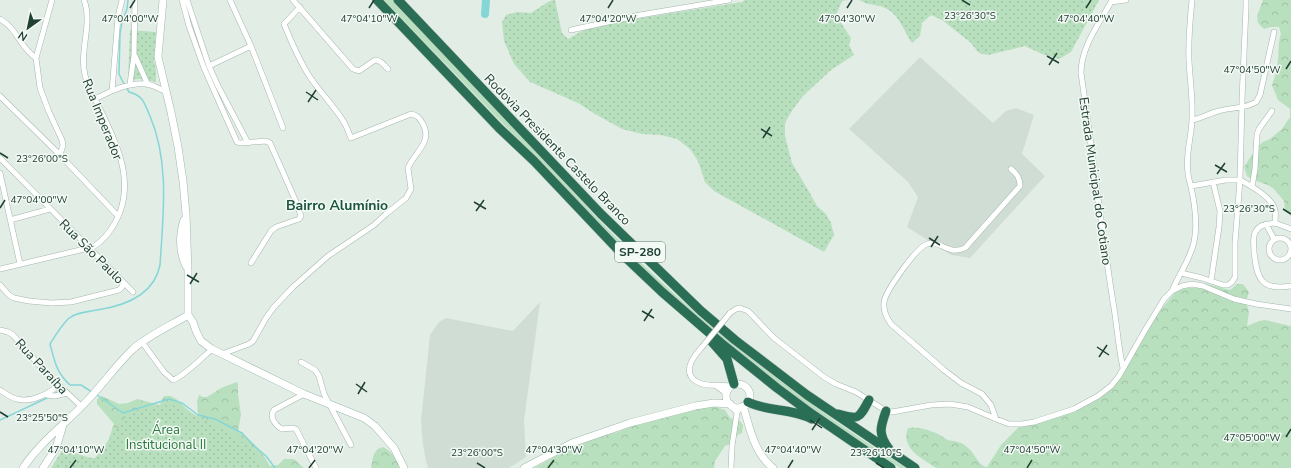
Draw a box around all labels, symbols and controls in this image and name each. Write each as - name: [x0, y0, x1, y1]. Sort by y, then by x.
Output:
- north arrow: [8, 8, 48, 48]
- text: 23°26'30"S: [944, 9, 996, 23]
- text: 47°04'00"W: [102, 12, 158, 26]
- text: 47°04'10"W: [341, 12, 397, 26]
- text: 47°04'20"W: [580, 12, 636, 26]
- text: 47°04'30"W: [819, 12, 875, 26]
- text: 47°04'40"W: [1058, 12, 1114, 26]
- text: N: [15, 27, 30, 44]
- text: 47°04'50"W: [1224, 63, 1280, 77]
- street label: Rodovia Presidente Castelo Branco: [480, 70, 635, 229]
- street label: Rua Imperador: [78, 76, 127, 163]
- street label: Estrada Municipal do Cotiano: [1074, 96, 1116, 266]
- text: 23°26'00"S: [16, 152, 68, 166]
- text: 47°04'00"W: [11, 193, 67, 207]
- district label: Bairro Alumínio: [286, 196, 388, 215]
- text: 23°26'30"S: [1223, 202, 1275, 216]
- street label: Rua São Paulo: [55, 215, 128, 288]
- road number: SP-280: [615, 242, 665, 262]
- street label: Rua Paraíba: [11, 335, 72, 398]
- text: 23°25'50"S: [16, 411, 68, 425]
- park label: Área Institucional II: [126, 420, 206, 454]
- text: 47°05'00"W: [1224, 431, 1280, 445]
- text: 47°04'10"W: [48, 443, 104, 457]
- text: 47°04'20"W: [287, 443, 343, 457]
- text: 47°04'30"W: [526, 443, 582, 457]
- text: 47°04'40"W: [765, 443, 821, 457]
- text: 47°04'50"W: [1004, 443, 1060, 457]
- text: 23°26'00"S: [451, 446, 503, 460]
- text: 23°26'10"S: [850, 446, 902, 460]

